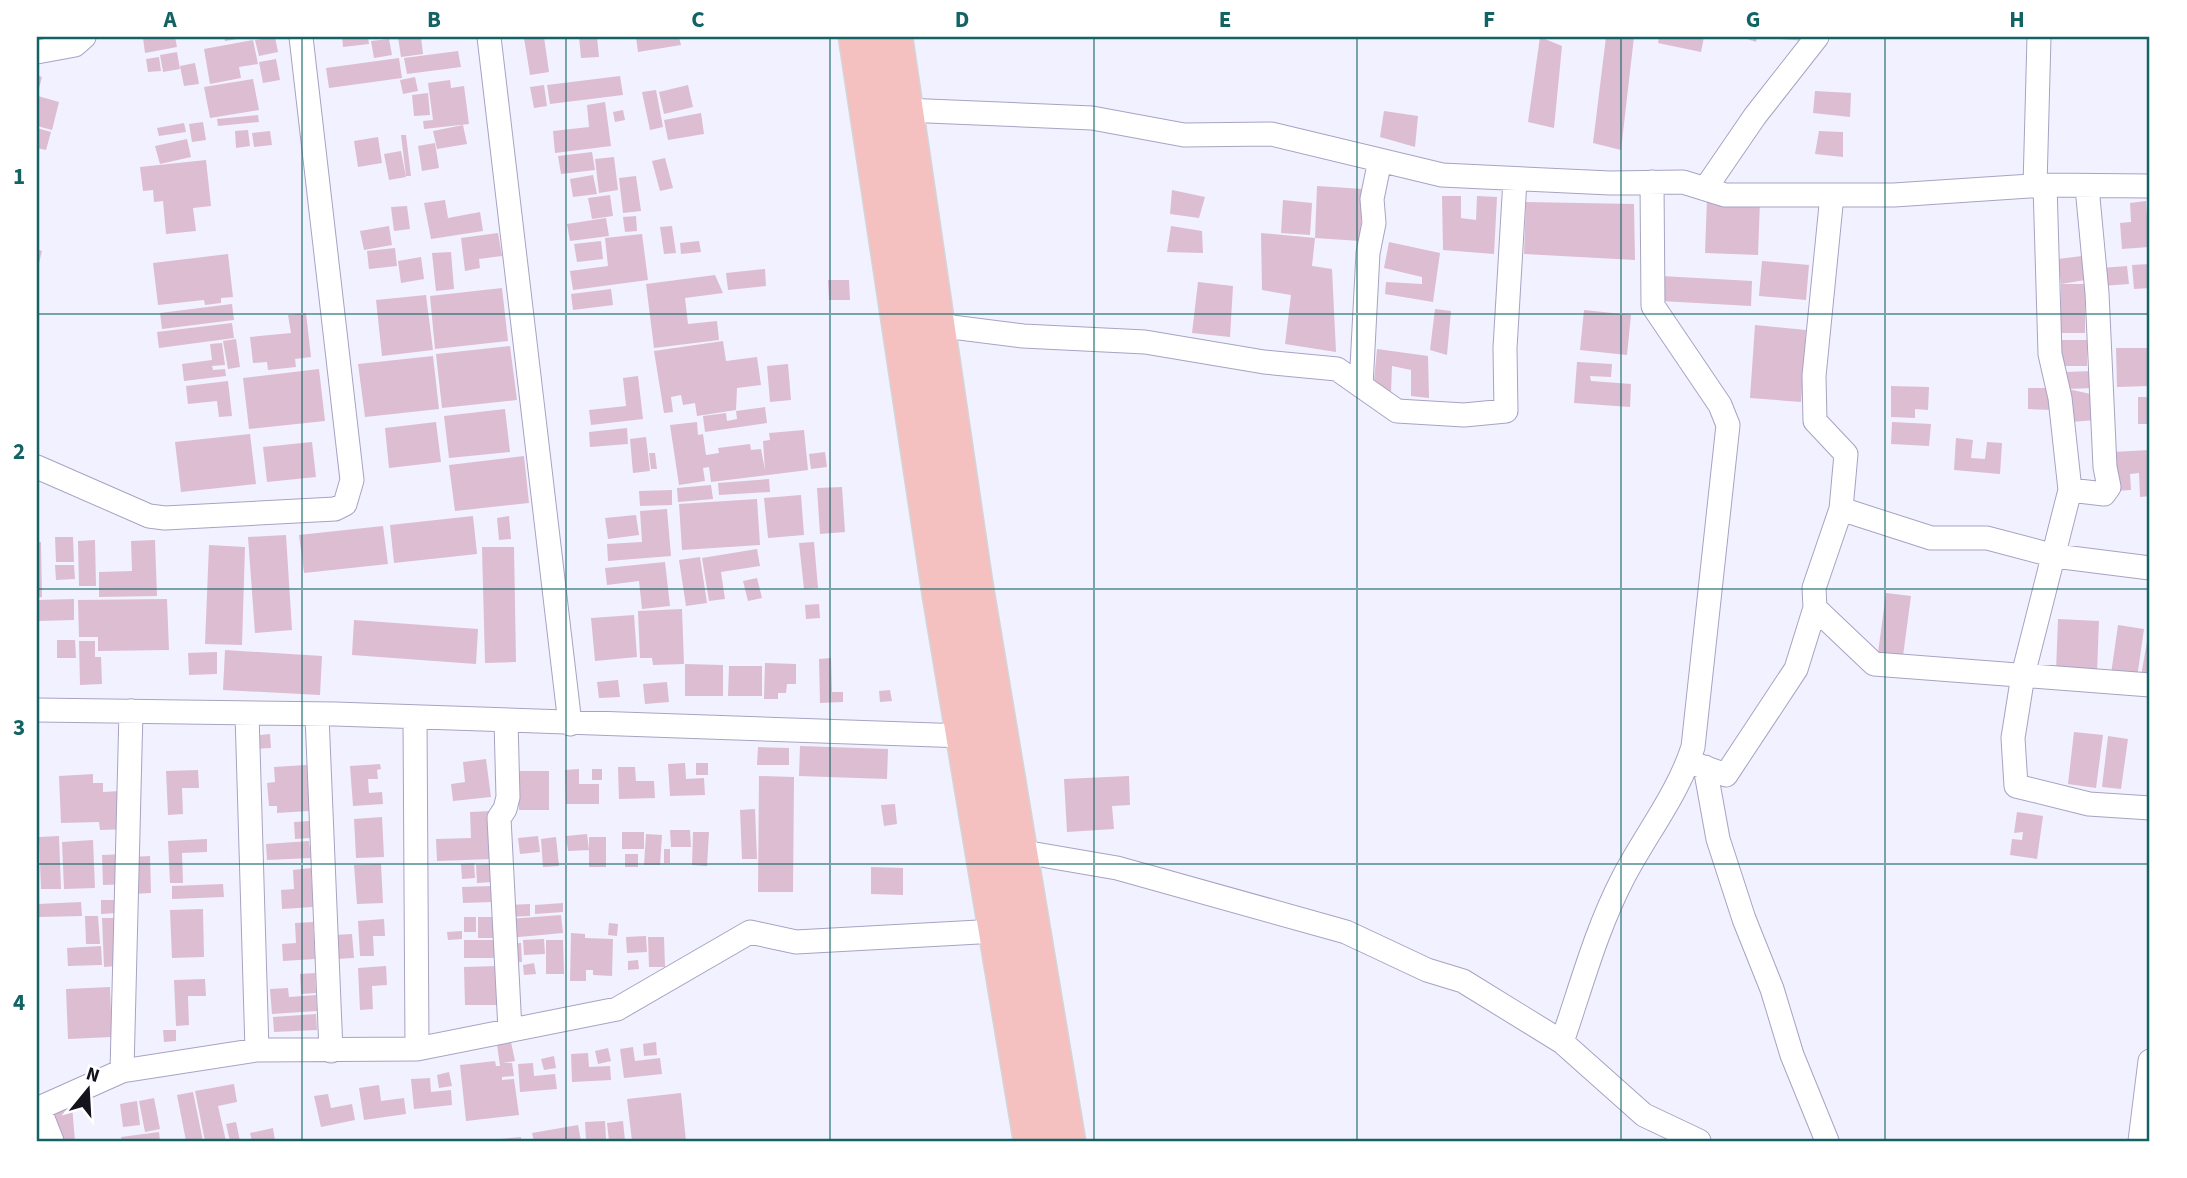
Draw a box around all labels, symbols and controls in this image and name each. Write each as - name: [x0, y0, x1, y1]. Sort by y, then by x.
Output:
- text: A: [162, 3, 177, 36]
- text: B: [427, 3, 441, 36]
- text: C: [691, 3, 705, 36]
- text: D: [955, 3, 969, 36]
- text: E: [1219, 3, 1231, 36]
- text: F: [1483, 3, 1495, 36]
- text: G: [1746, 3, 1760, 36]
- text: H: [2009, 3, 2025, 36]
- text: 1: [13, 160, 25, 193]
- text: 2: [13, 435, 25, 468]
- text: 3: [13, 711, 25, 744]
- text: 4: [13, 986, 25, 1019]
- north arrow: [52, 1056, 122, 1126]
- text: N: [83, 1060, 103, 1090]

